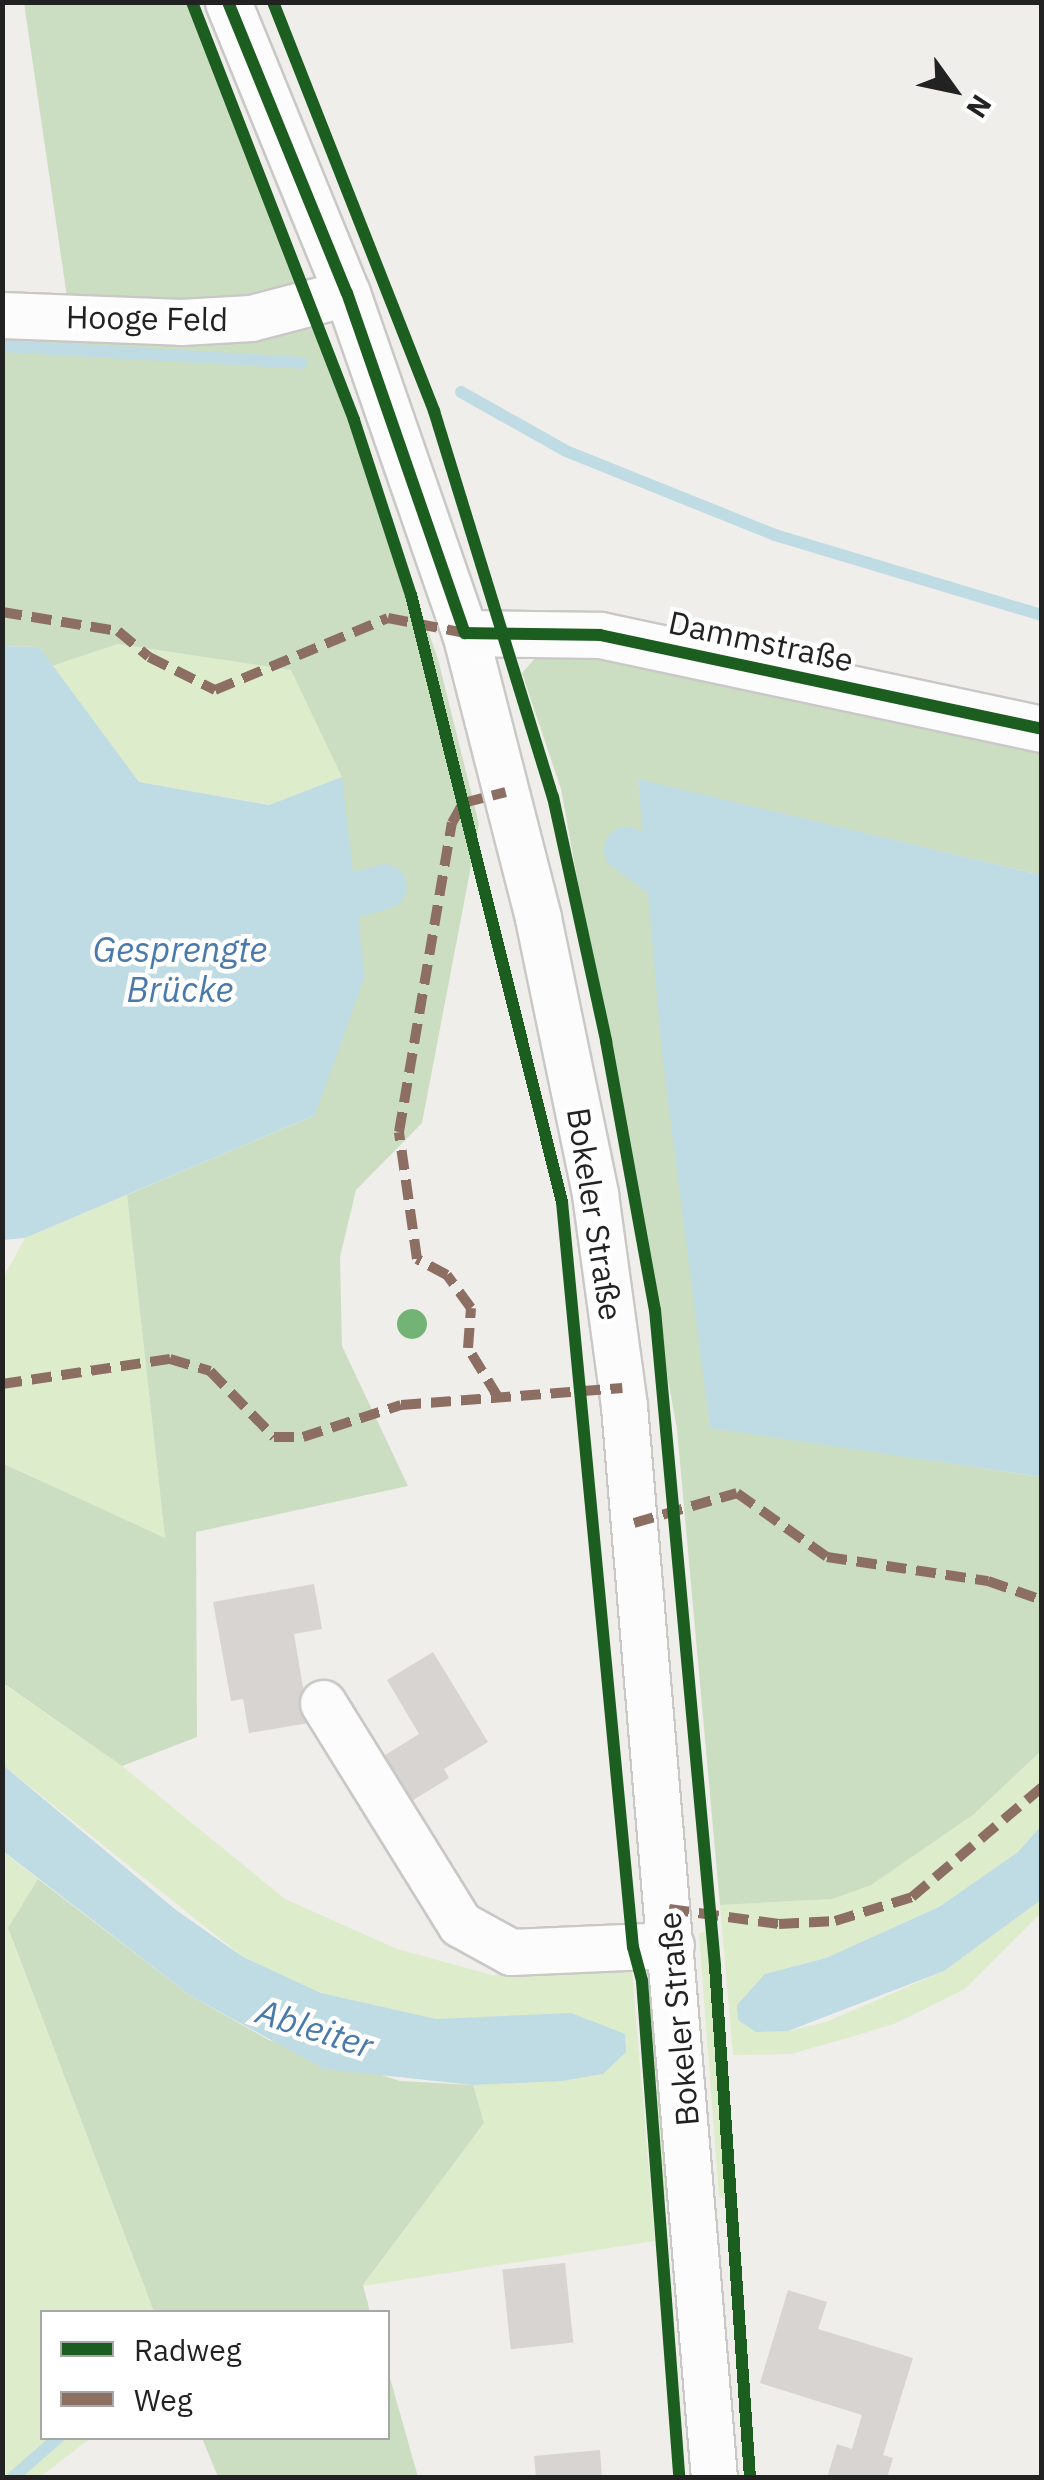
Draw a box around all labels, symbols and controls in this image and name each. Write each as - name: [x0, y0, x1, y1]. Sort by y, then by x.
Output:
- north arrow: [904, 40, 1004, 140]
- text: N: [959, 88, 1001, 125]
- street label: Hooge Feld: [66, 297, 228, 339]
- street label: Dammstraße: [665, 603, 857, 679]
- water label: Gesprengte Brücke: [93, 928, 267, 1010]
- street label: Bokeler Straße: [559, 1105, 631, 1323]
- street label: Bokeler Straße: [650, 1910, 706, 2128]
- water label: Ableiter: [252, 1990, 378, 2066]
- legend: [40, 2310, 390, 2440]
- text: Radweg: [134, 2330, 242, 2369]
- text: Weg: [134, 2380, 193, 2419]

